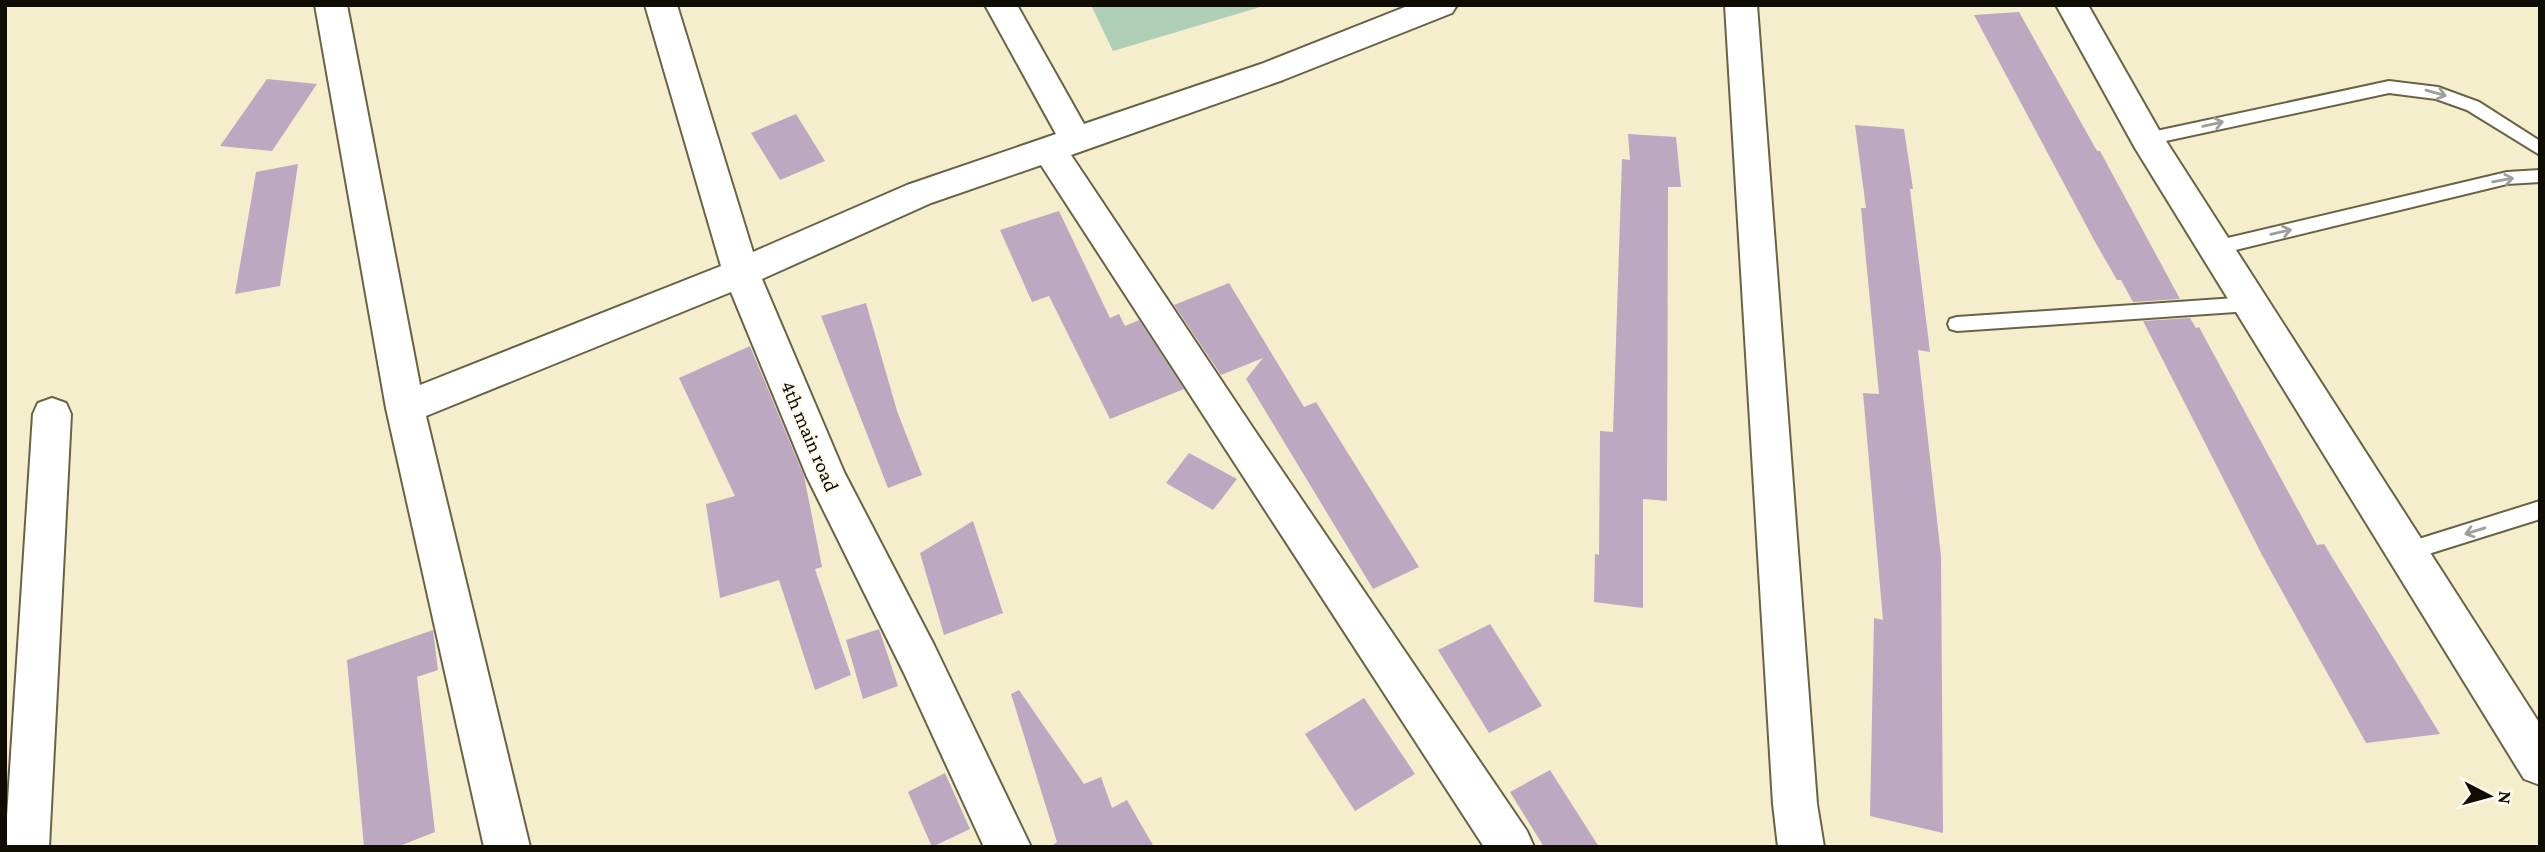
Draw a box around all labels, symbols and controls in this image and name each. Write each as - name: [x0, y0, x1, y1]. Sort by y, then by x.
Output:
- one-way arrow: [2425, 88, 2447, 101]
- one-way arrow: [2201, 116, 2224, 130]
- one-way arrow: [2491, 173, 2514, 186]
- one-way arrow: [2269, 225, 2292, 238]
- street label: 4th main road: [776, 377, 844, 495]
- one-way arrow: [2464, 525, 2486, 538]
- north arrow: [2454, 761, 2524, 831]
- text: N: [2494, 790, 2517, 805]

